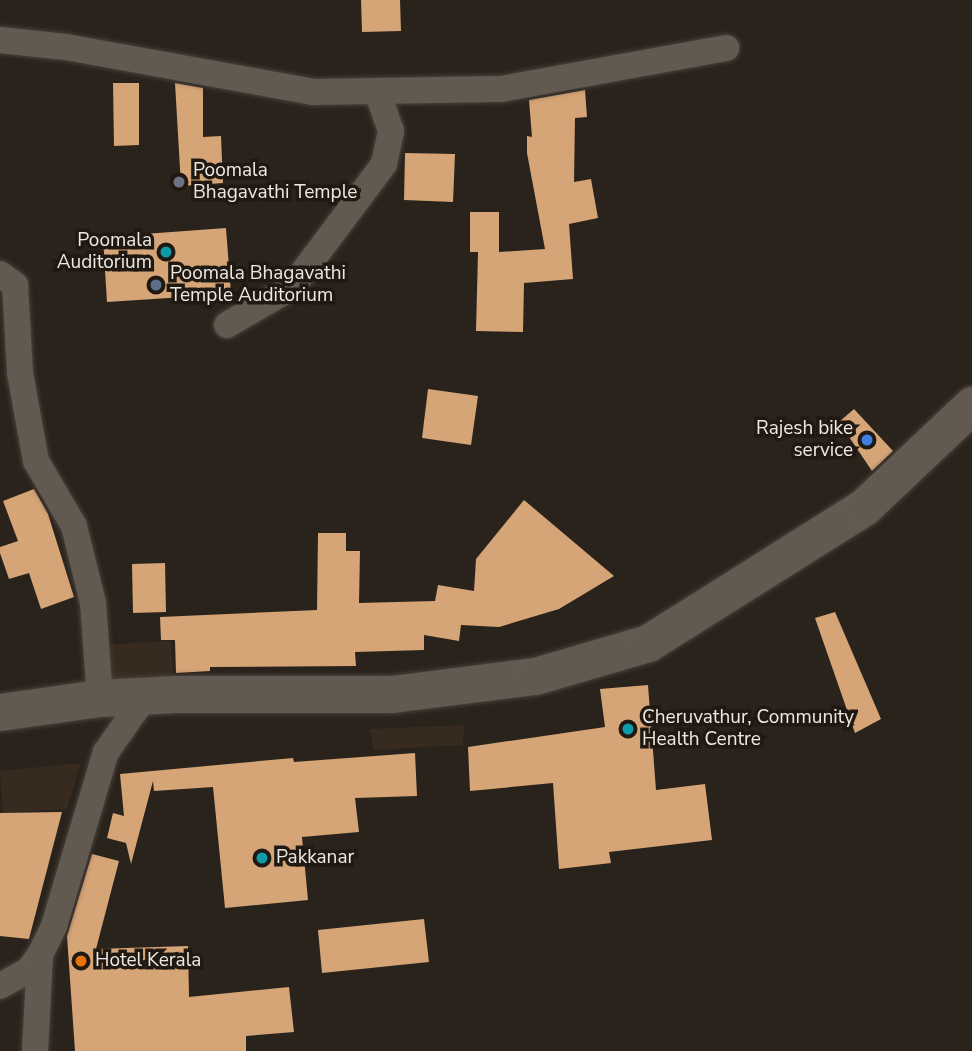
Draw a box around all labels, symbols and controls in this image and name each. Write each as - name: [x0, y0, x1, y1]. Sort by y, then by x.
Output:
- place label: Poomala Bhagavathi Temple: [193, 160, 357, 204]
- marker: Poomala Bhagavathi Temple: [171, 174, 187, 190]
- place label: Poomala Auditorium: [57, 230, 152, 274]
- marker: Poomala Auditorium: [158, 244, 174, 260]
- place label: Poomala Bhagavathi Temple Auditorium: [170, 263, 346, 307]
- marker: Poomala Bhagavathi Temple Auditorium: [148, 277, 164, 293]
- place label: Rajesh bike service: [756, 418, 853, 462]
- marker: Rajesh bike service: [859, 432, 875, 448]
- place label: Cheruvathur, Community Health Centre: [642, 707, 854, 751]
- marker: Cheruvathur, Community Health Centre: [620, 721, 636, 737]
- place label: Pakkanar: [276, 847, 354, 869]
- marker: Pakkanar: [254, 850, 270, 866]
- place label: Hotel Kerala: [95, 950, 201, 972]
- marker: Hotel Kerala: [73, 953, 89, 969]

